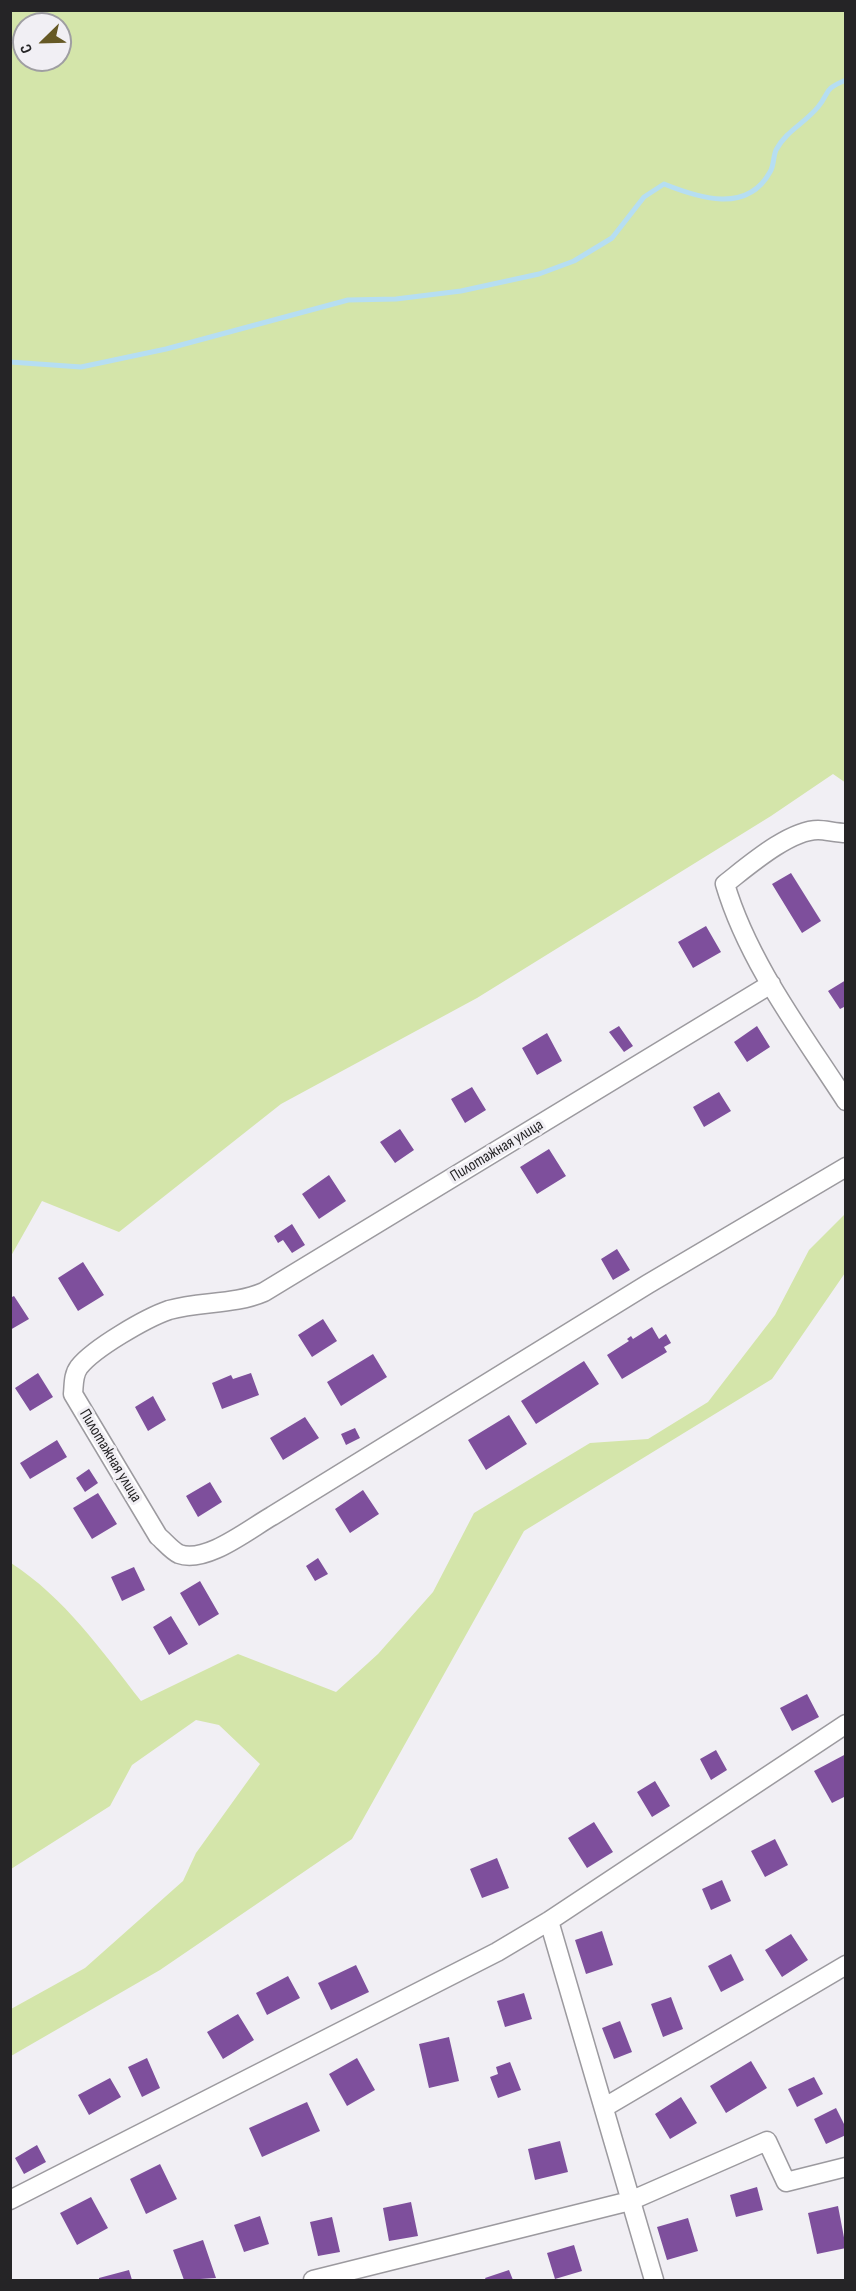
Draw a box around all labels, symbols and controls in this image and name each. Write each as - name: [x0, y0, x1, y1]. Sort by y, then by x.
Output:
- north arrow: [12, 12, 72, 72]
- text: С: [16, 41, 37, 56]
- street label: Пилотажная улица: [447, 1116, 547, 1186]
- street label: Пилотажная улица: [75, 1406, 145, 1506]

